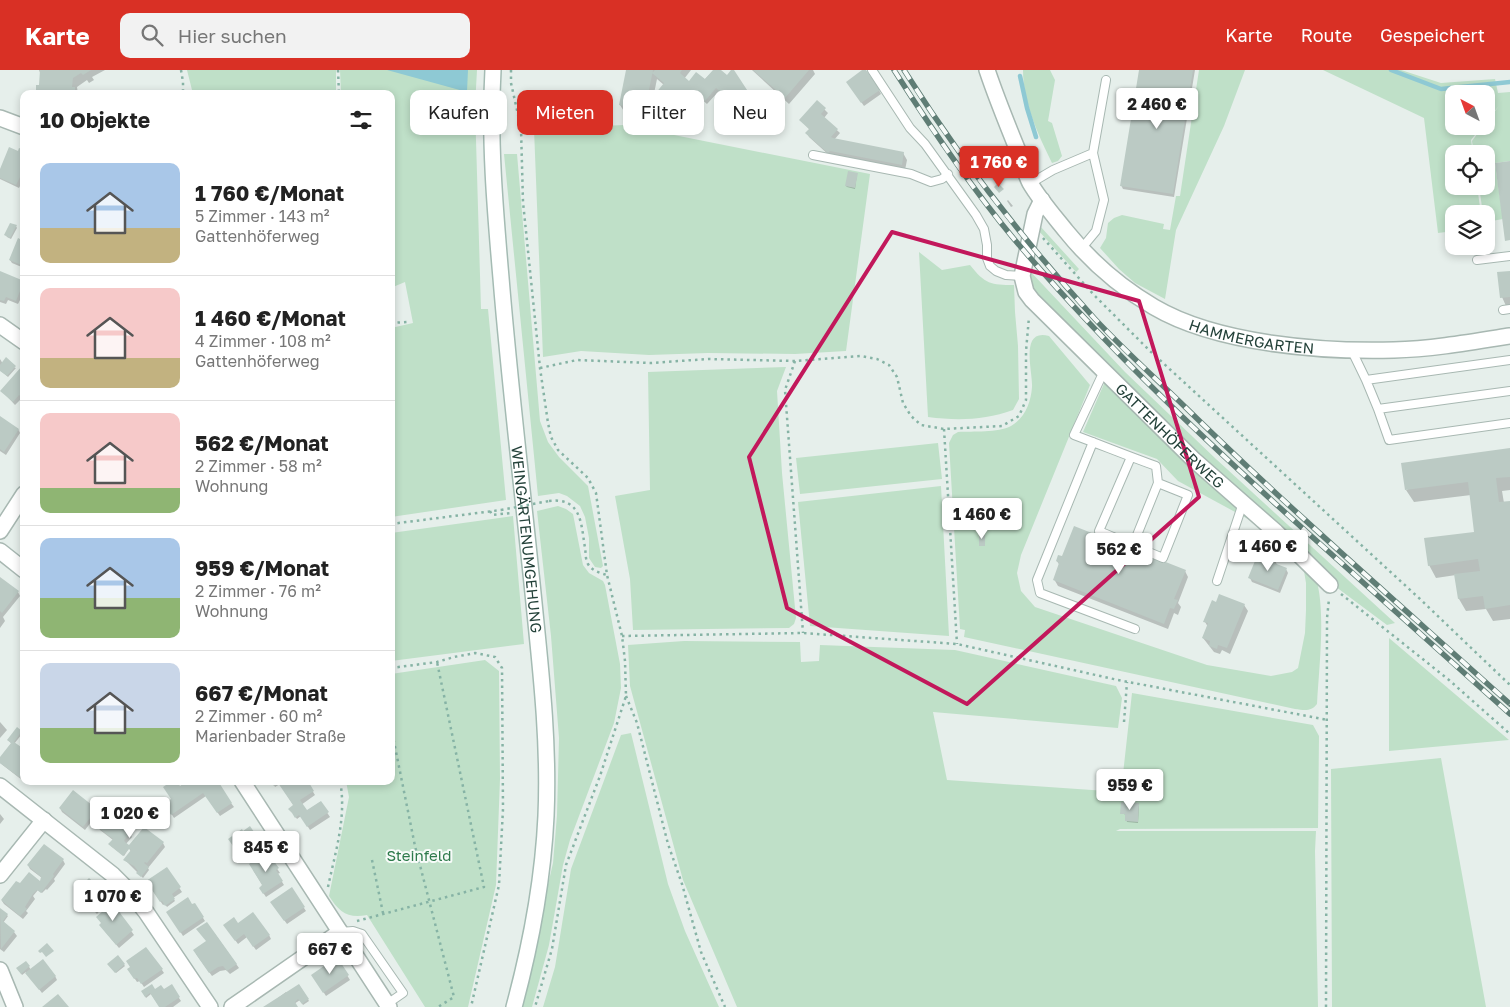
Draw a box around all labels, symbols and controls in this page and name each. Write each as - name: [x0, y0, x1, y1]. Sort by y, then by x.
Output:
- search box: [120, 13, 470, 58]
- text: Karte: [25, 21, 90, 50]
- icon: search: [138, 21, 166, 49]
- text: Hier suchen: [178, 24, 287, 47]
- text: Karte: [1225, 24, 1273, 46]
- text: Route: [1301, 24, 1352, 46]
- text: Gespeichert: [1380, 24, 1485, 46]
- north arrow: [1445, 85, 1495, 135]
- map controls: [1445, 85, 1495, 255]
- pin: 2 460 €: [1111, 88, 1203, 130]
- chip: Kaufen: [410, 90, 507, 135]
- chip: Mieten: [517, 90, 613, 135]
- chip: Filter: [623, 90, 704, 135]
- chip: Neu: [714, 90, 785, 135]
- text: 2 460 €: [1127, 94, 1187, 114]
- icon: filters: [347, 106, 375, 134]
- text: 10 Objekte: [40, 107, 150, 133]
- button: locate: [1445, 145, 1495, 195]
- pin: 1 760 €: [953, 146, 1045, 188]
- text: 1 760 €: [971, 152, 1027, 172]
- text: 1 760 €/Monat: [195, 180, 344, 206]
- icon: home: [80, 183, 140, 243]
- button: layers: [1445, 205, 1495, 255]
- text: 5 Zimmer · 143 m²: [195, 206, 330, 226]
- text: Gattenhöferweg: [195, 226, 320, 246]
- text: 1 460 €/Monat: [195, 305, 346, 331]
- icon: home: [80, 308, 140, 368]
- street label: HAMMERGARTEN: [1187, 315, 1315, 357]
- text: 4 Zimmer · 108 m²: [195, 331, 331, 351]
- text: Gattenhöferweg: [195, 351, 320, 371]
- street label: GATTENHÖFERWEG: [1112, 379, 1228, 492]
- text: 562 €/Monat: [195, 430, 329, 456]
- icon: home: [80, 433, 140, 493]
- street label: WEINGÄRTENUMGEHUNG: [508, 445, 546, 634]
- text: 2 Zimmer · 58 m²: [195, 456, 322, 476]
- text: Wohnung: [195, 476, 268, 496]
- pin: 1 460 €: [936, 498, 1028, 540]
- text: 1 460 €: [953, 504, 1011, 524]
- pin: 1 460 €: [1222, 530, 1314, 572]
- pin: 562 €: [1084, 532, 1154, 575]
- text: 1 460 €: [1239, 536, 1297, 556]
- text: 562 €: [1097, 539, 1141, 559]
- text: 959 €/Monat: [195, 555, 329, 581]
- icon: home: [80, 558, 140, 618]
- text: 2 Zimmer · 76 m²: [195, 581, 321, 601]
- text: Wohnung: [195, 601, 268, 621]
- text: 667 €/Monat: [195, 680, 328, 706]
- icon: home: [80, 683, 140, 743]
- text: 2 Zimmer · 60 m²: [195, 706, 322, 726]
- text: Marienbader Straße: [195, 726, 346, 746]
- pin: 959 €: [1095, 768, 1165, 811]
- text: 959 €: [1107, 775, 1153, 795]
- pin: 1 020 €: [84, 796, 176, 839]
- text: 1 020 €: [101, 803, 159, 823]
- pin: 845 €: [231, 830, 301, 873]
- text: 845 €: [243, 837, 289, 857]
- park label: Steinfeld: [386, 846, 452, 864]
- pin: 1 070 €: [67, 880, 159, 922]
- text: 1 070 €: [84, 886, 142, 906]
- pin: 667 €: [295, 932, 365, 975]
- text: 667 €: [308, 939, 352, 959]

